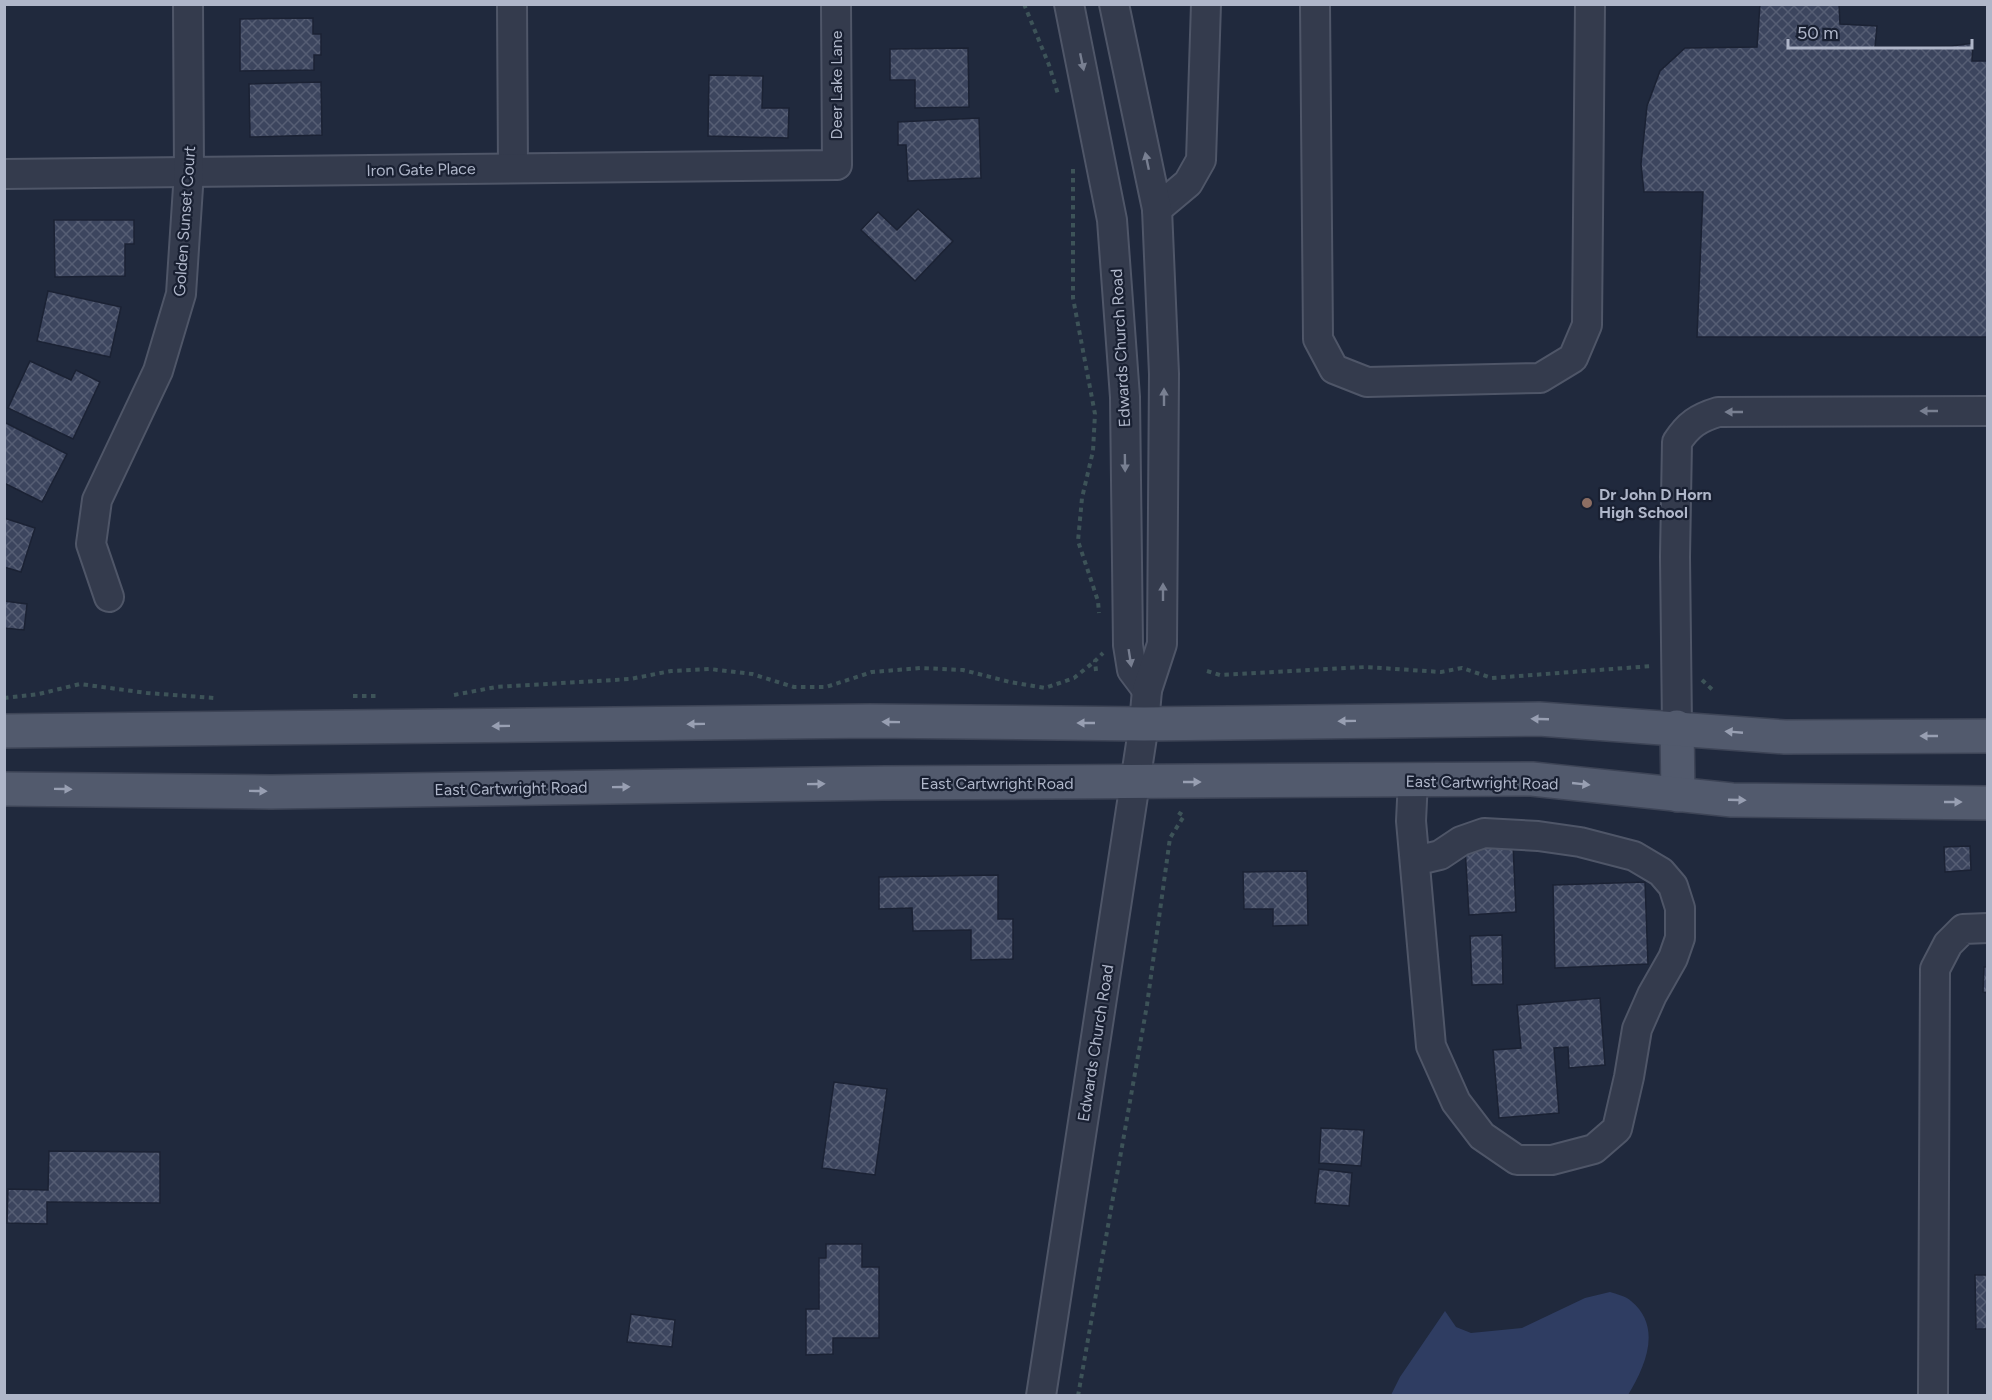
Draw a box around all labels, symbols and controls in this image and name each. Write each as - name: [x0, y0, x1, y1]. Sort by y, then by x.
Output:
- scale bar: [1788, 12, 1972, 50]
- text: 50 m: [1797, 22, 1839, 44]
- street label: Deer Lake Lane: [827, 30, 846, 139]
- one-way arrow: [1078, 52, 1087, 71]
- street label: Golden Sunset Court: [170, 145, 199, 297]
- one-way arrow: [1142, 151, 1151, 170]
- street label: Iron Gate Place: [366, 159, 476, 180]
- street label: Edwards Church Road: [1107, 268, 1134, 428]
- one-way arrow: [1159, 387, 1169, 406]
- one-way arrow: [1920, 406, 1939, 416]
- one-way arrow: [1725, 407, 1744, 417]
- one-way arrow: [1121, 454, 1130, 473]
- place label: Dr John D Horn High School: [1599, 485, 1712, 522]
- marker: Dr John D Horn High School: [1580, 496, 1594, 510]
- one-way arrow: [1158, 582, 1168, 601]
- one-way arrow: [1125, 649, 1134, 668]
- one-way arrow: [1530, 714, 1549, 724]
- one-way arrow: [1338, 716, 1357, 726]
- one-way arrow: [881, 717, 900, 726]
- one-way arrow: [1076, 718, 1095, 728]
- one-way arrow: [686, 719, 705, 728]
- one-way arrow: [491, 721, 510, 731]
- one-way arrow: [1725, 727, 1744, 737]
- one-way arrow: [1920, 731, 1939, 741]
- street label: East Cartwright Road: [1405, 772, 1559, 793]
- street label: East Cartwright Road: [920, 774, 1074, 793]
- one-way arrow: [1183, 777, 1202, 787]
- street label: East Cartwright Road: [434, 778, 588, 799]
- one-way arrow: [806, 779, 825, 789]
- one-way arrow: [1571, 780, 1590, 789]
- one-way arrow: [611, 782, 630, 792]
- one-way arrow: [53, 785, 72, 794]
- one-way arrow: [248, 787, 267, 796]
- one-way arrow: [1727, 796, 1746, 805]
- one-way arrow: [1943, 797, 1962, 807]
- street label: Edwards Church Road: [1074, 963, 1117, 1123]

